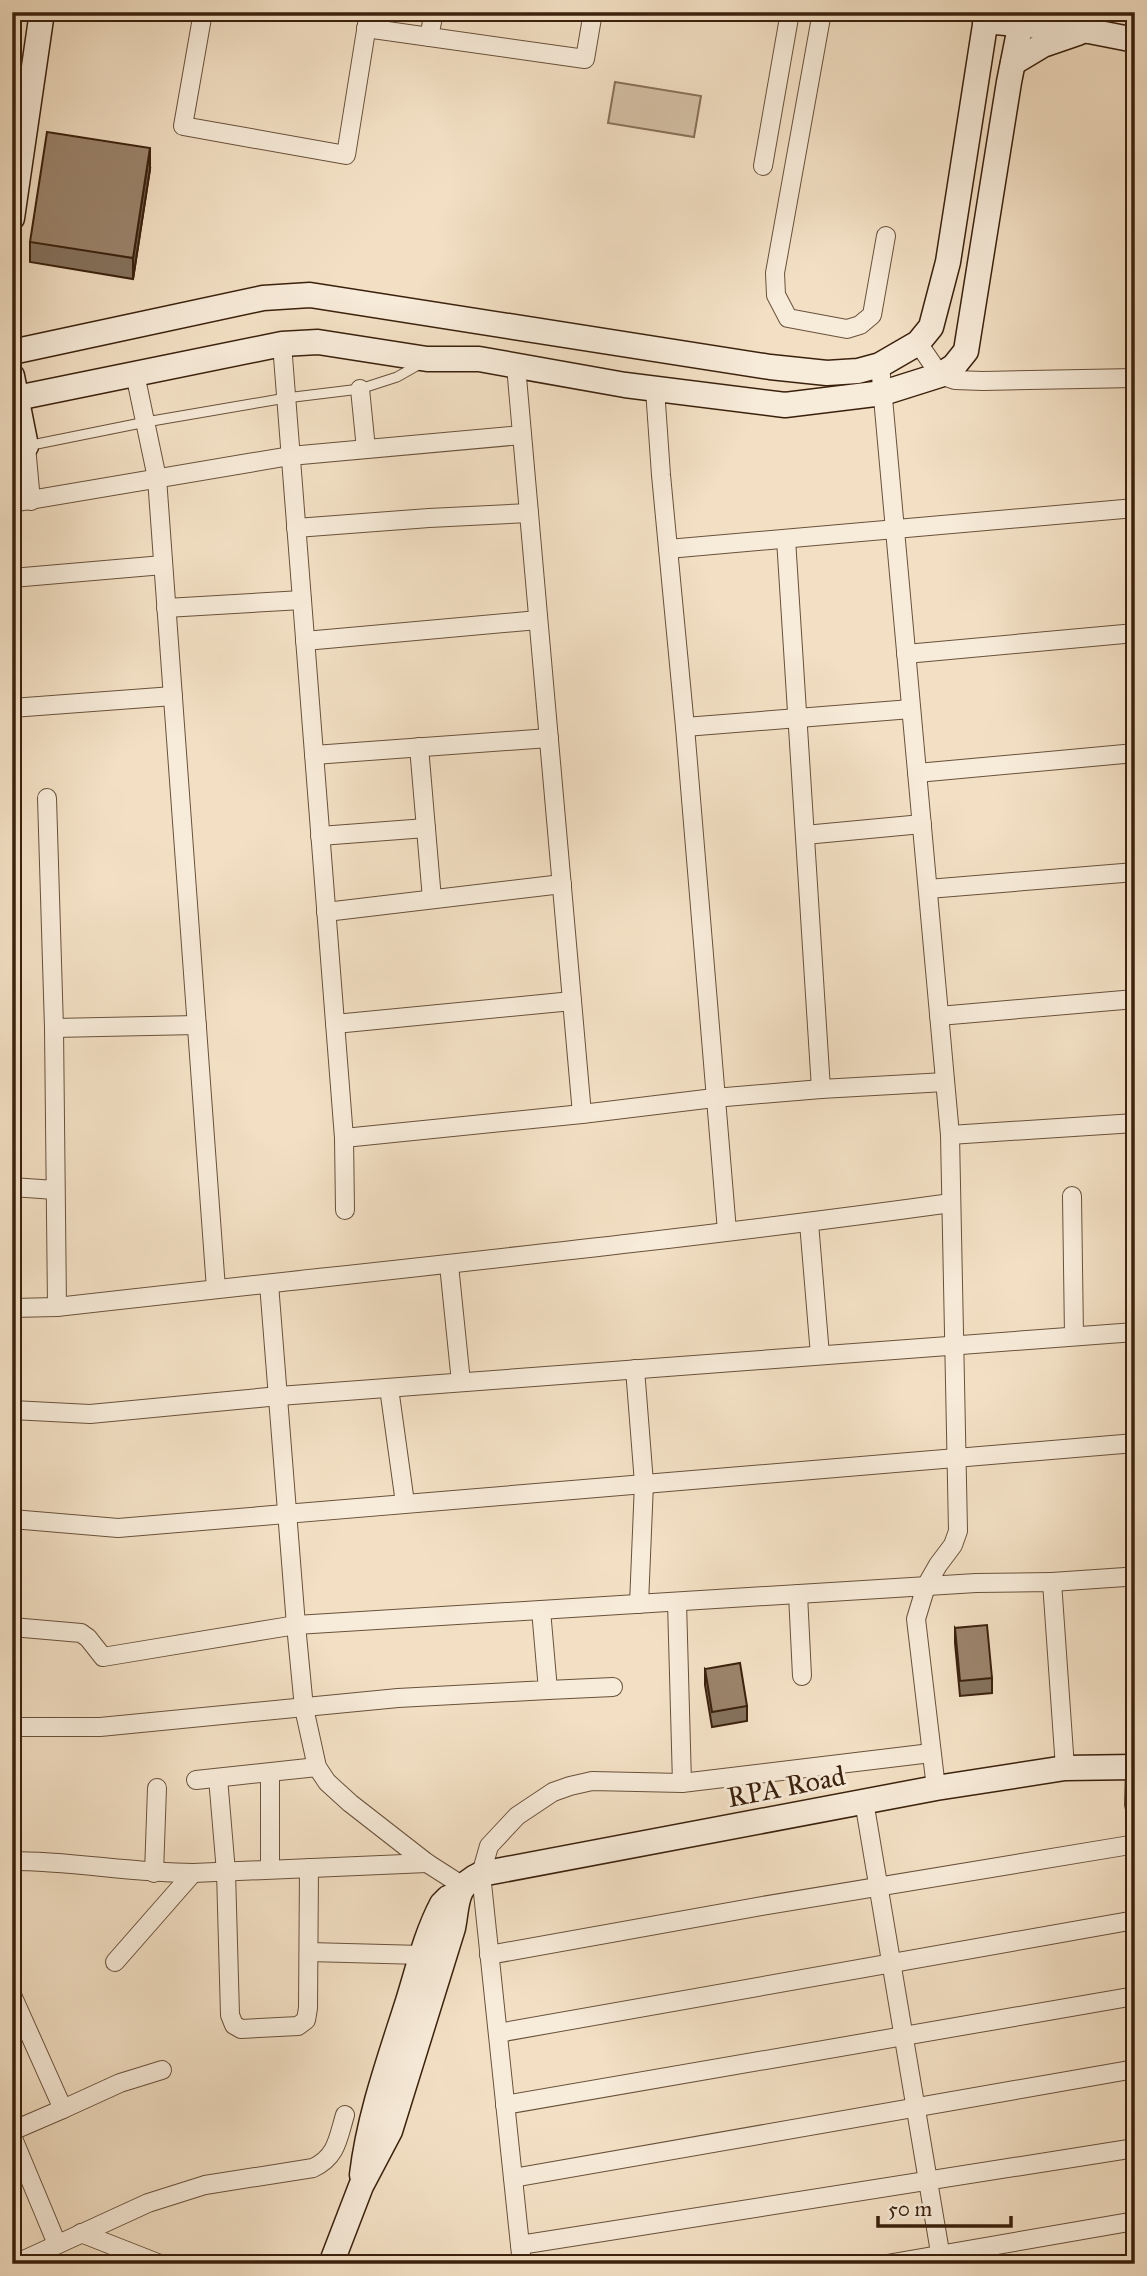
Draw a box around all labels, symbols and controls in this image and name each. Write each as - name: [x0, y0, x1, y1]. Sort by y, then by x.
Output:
- street label: RPA Road: [724, 1758, 848, 1815]
- scale bar: [878, 2185, 1010, 2229]
- text: 50 m: [888, 2196, 933, 2222]

